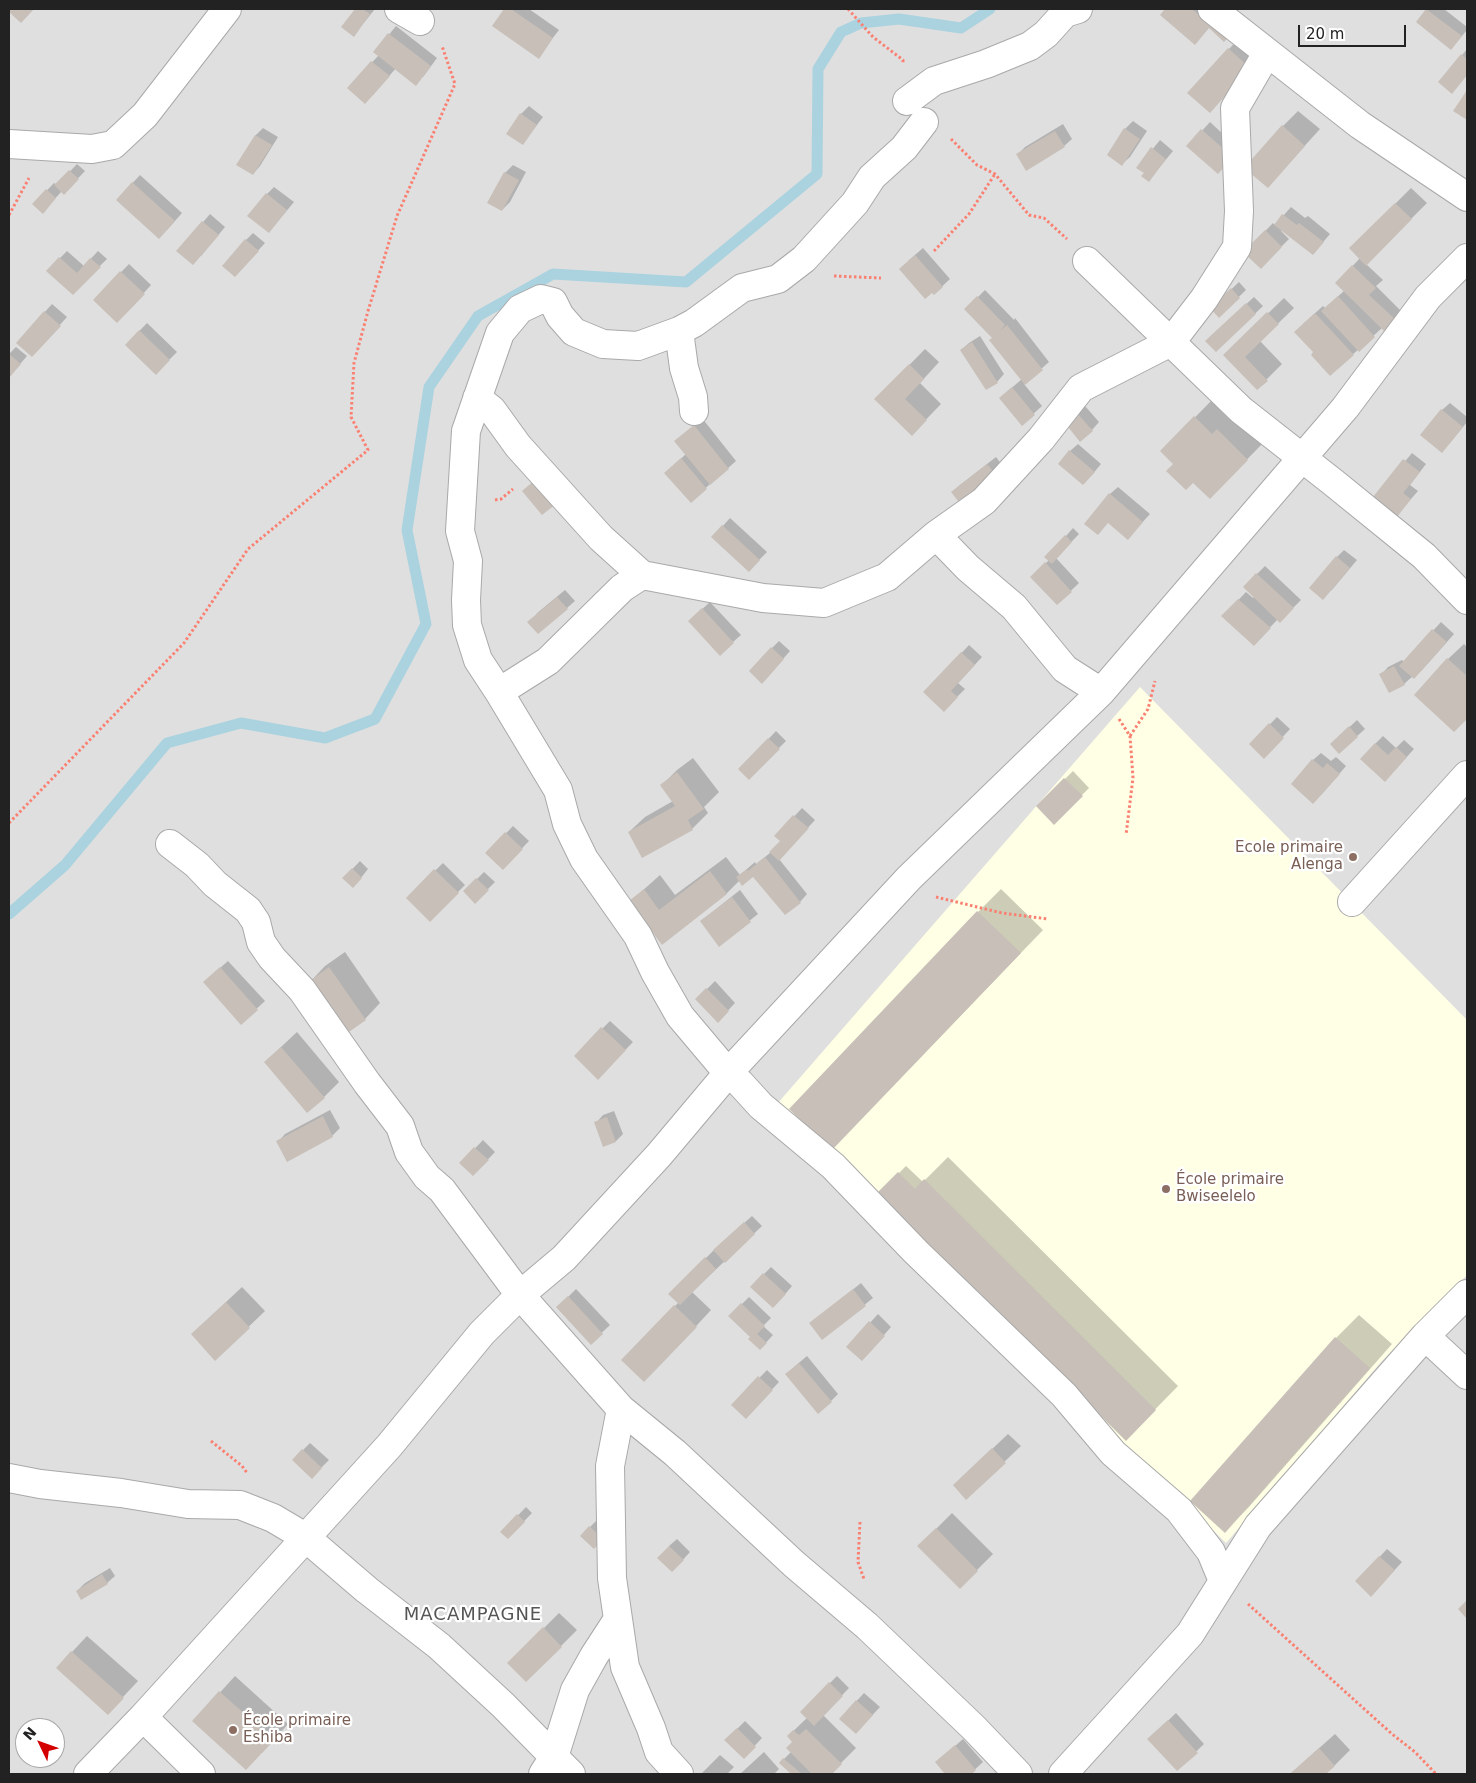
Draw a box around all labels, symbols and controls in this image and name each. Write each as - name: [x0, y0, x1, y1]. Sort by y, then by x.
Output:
- scale bar: [1301, 15, 1408, 47]
- text: 20 m: [1306, 25, 1344, 43]
- place label: Ecole primaire Alenga: [1235, 839, 1343, 874]
- marker: Ecole primaire Alenga: [1347, 851, 1359, 863]
- place label: École primaire Bwiseelelo: [1176, 1171, 1284, 1206]
- marker: École primaire Bwiseelelo: [1160, 1183, 1172, 1195]
- district label: MACAMPAGNE: [403, 1604, 543, 1626]
- place label: École primaire Eshiba: [243, 1712, 351, 1747]
- north arrow: [15, 1718, 65, 1768]
- text: N: [20, 1724, 39, 1743]
- marker: École primaire Eshiba: [227, 1724, 239, 1736]

